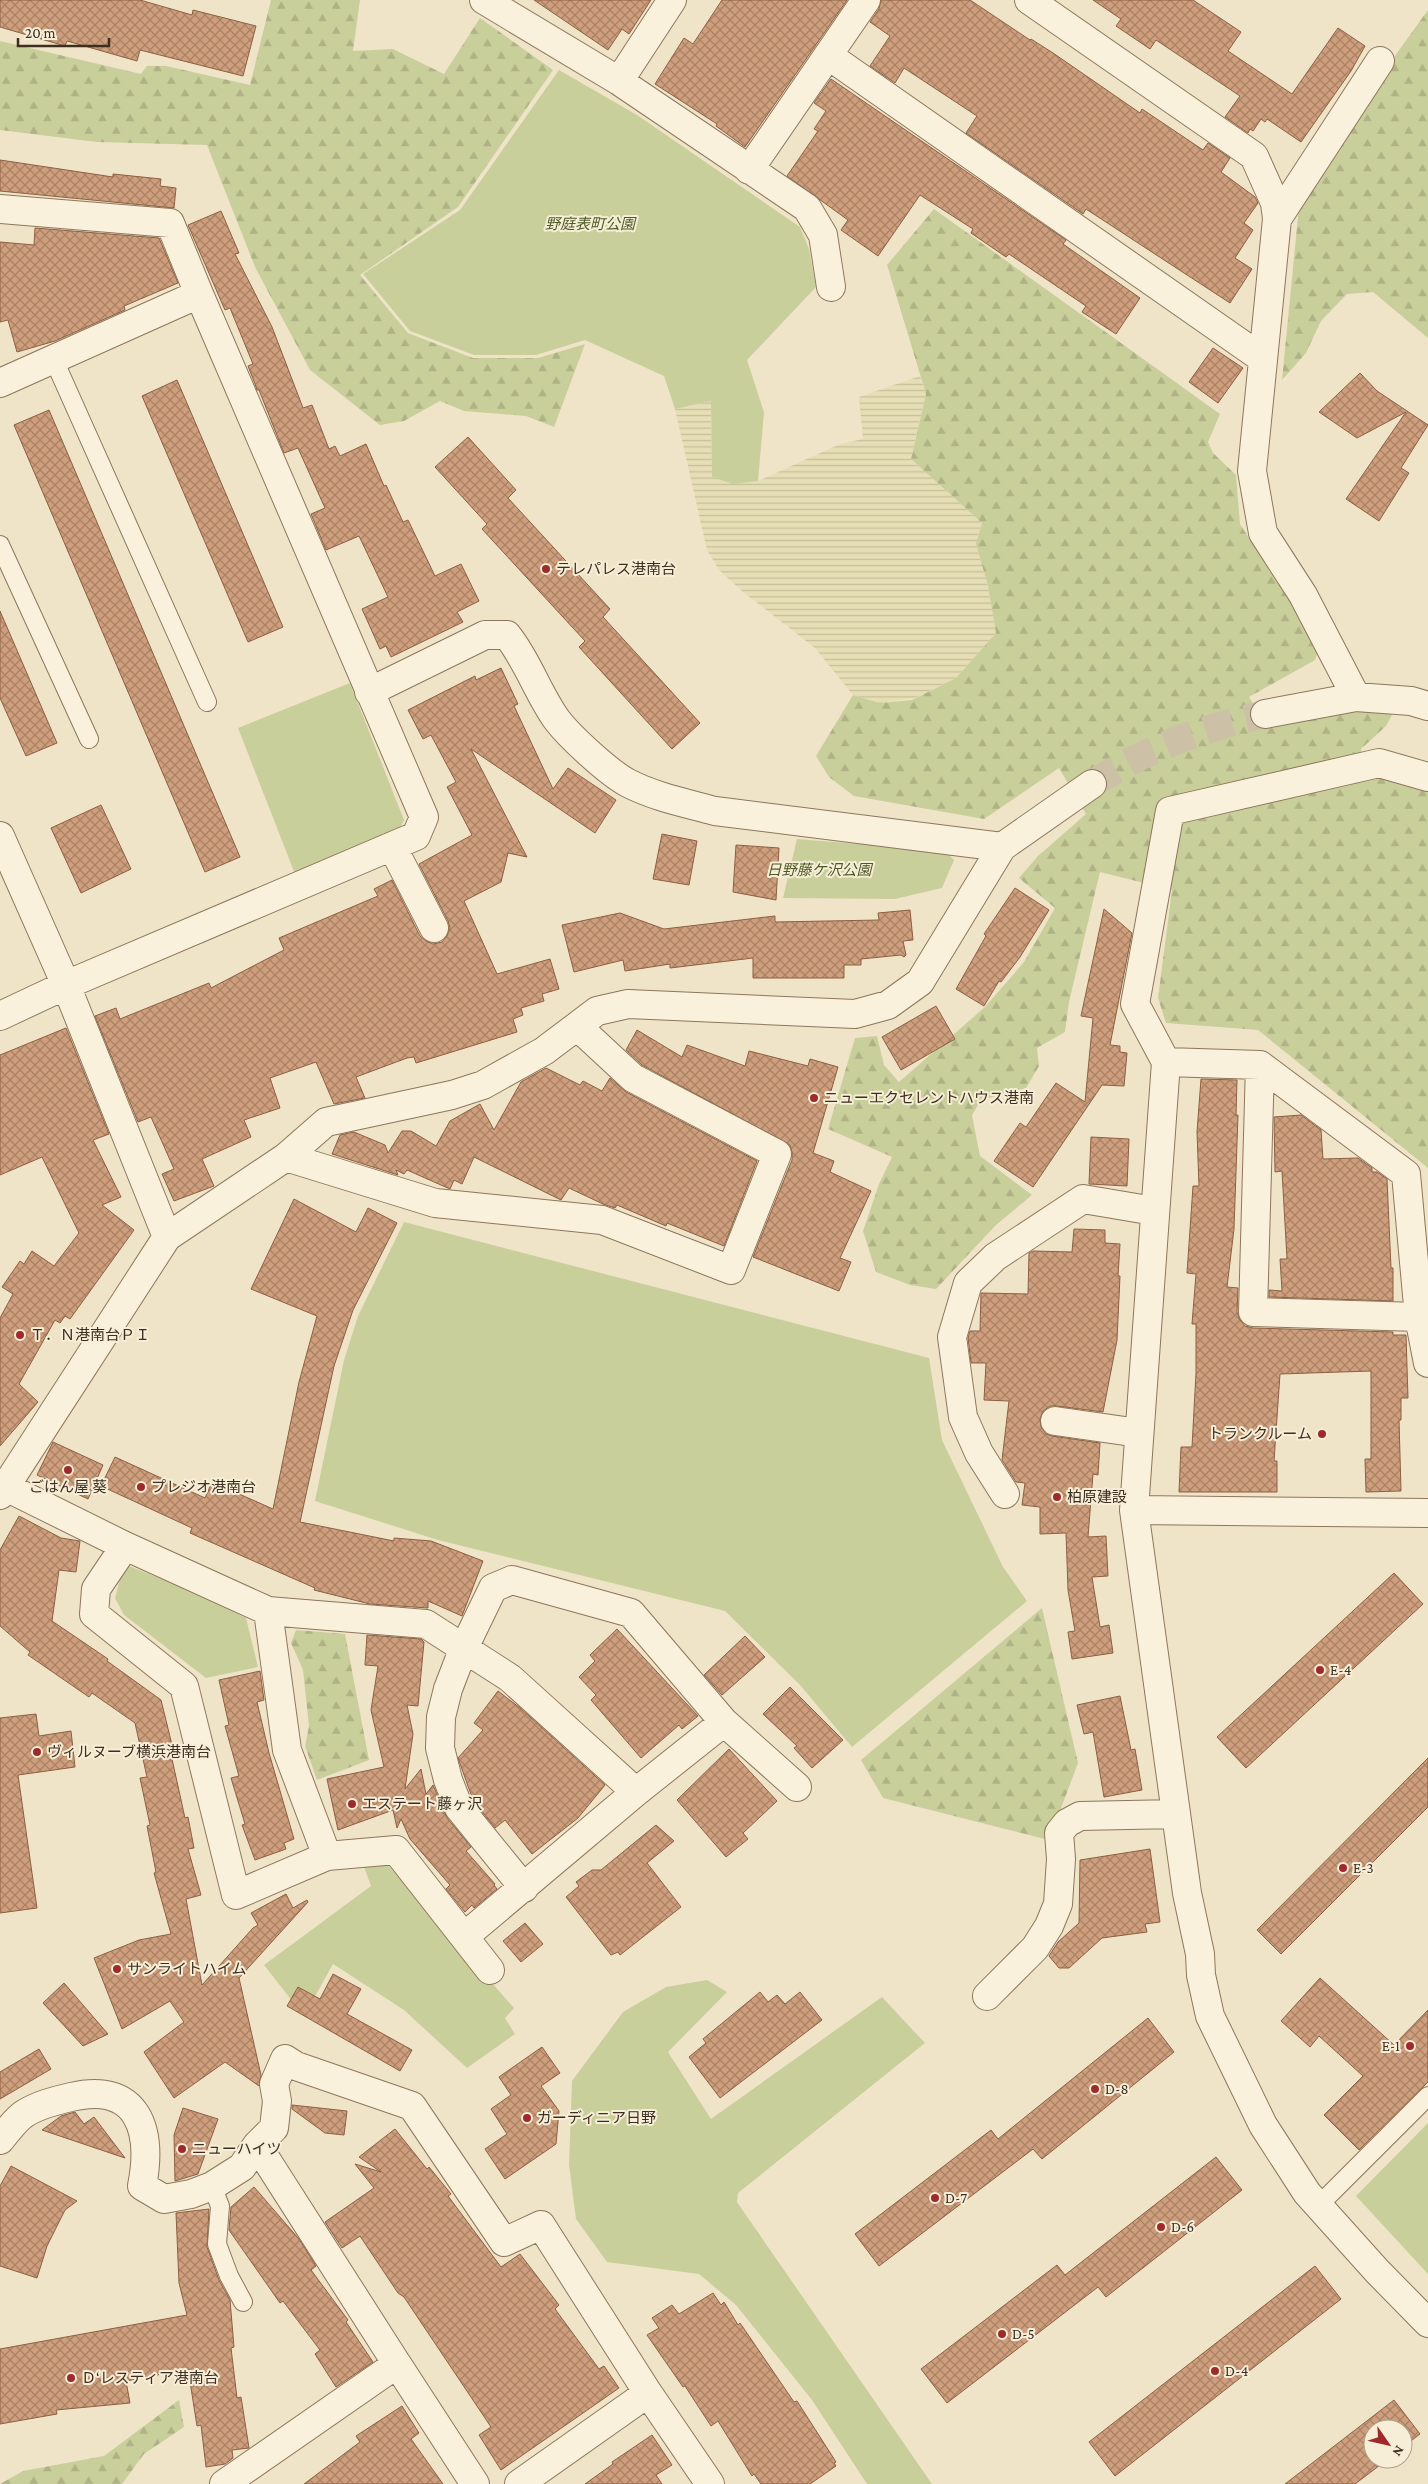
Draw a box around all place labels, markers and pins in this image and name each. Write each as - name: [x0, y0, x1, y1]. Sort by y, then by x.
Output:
- place label: テレパレス港南台: [556, 561, 676, 577]
- marker: テレパレス港南台: [540, 563, 552, 575]
- place label: ニューエクセレントハウス港南: [824, 1090, 1034, 1106]
- marker: ニューエクセレントハウス港南: [808, 1092, 820, 1104]
- place label: Ｔ．Ｎ港南台ＰＩ: [30, 1327, 150, 1343]
- marker: Ｔ．Ｎ港南台ＰＩ: [14, 1329, 26, 1341]
- place label: トランクルーム: [1208, 1426, 1312, 1442]
- marker: トランクルーム: [1316, 1428, 1328, 1440]
- marker: ごはん屋 葵: [62, 1464, 74, 1476]
- place label: ごはん屋 葵: [29, 1479, 107, 1495]
- place label: プレジオ港南台: [151, 1479, 256, 1495]
- marker: プレジオ港南台: [135, 1481, 147, 1493]
- place label: 柏原建設: [1067, 1489, 1127, 1505]
- marker: 柏原建設: [1051, 1491, 1063, 1503]
- place label: E-4: [1330, 1662, 1351, 1678]
- marker: E-4: [1314, 1664, 1326, 1676]
- place label: ヴィルヌーブ横浜港南台: [47, 1744, 211, 1760]
- marker: ヴィルヌーブ横浜港南台: [31, 1746, 43, 1758]
- place label: エステート藤ヶ沢: [362, 1796, 482, 1812]
- marker: エステート藤ヶ沢: [346, 1798, 358, 1810]
- place label: E-3: [1353, 1860, 1374, 1876]
- marker: E-3: [1337, 1862, 1349, 1874]
- place label: サンライトハイム: [127, 1961, 246, 1977]
- marker: サンライトハイム: [111, 1963, 123, 1975]
- place label: E-1: [1382, 2038, 1400, 2054]
- marker: E-1: [1404, 2040, 1416, 2052]
- place label: D-8: [1105, 2081, 1129, 2097]
- marker: D-8: [1089, 2083, 1101, 2095]
- place label: ガーディニア日野: [537, 2110, 656, 2126]
- marker: ガーディニア日野: [521, 2112, 533, 2124]
- place label: ニューハイツ: [192, 2141, 281, 2157]
- marker: ニューハイツ: [176, 2143, 188, 2155]
- place label: D-7: [945, 2190, 967, 2206]
- marker: D-7: [929, 2192, 941, 2204]
- place label: D-6: [1171, 2219, 1194, 2235]
- marker: D-6: [1155, 2221, 1167, 2233]
- place label: D-5: [1012, 2326, 1034, 2342]
- marker: D-5: [996, 2328, 1008, 2340]
- place label: D-4: [1225, 2363, 1248, 2379]
- marker: D-4: [1209, 2365, 1221, 2377]
- place label: Ｄ‘レスティア港南台: [81, 2370, 219, 2386]
- marker: Ｄ‘レスティア港南台: [65, 2372, 77, 2384]

